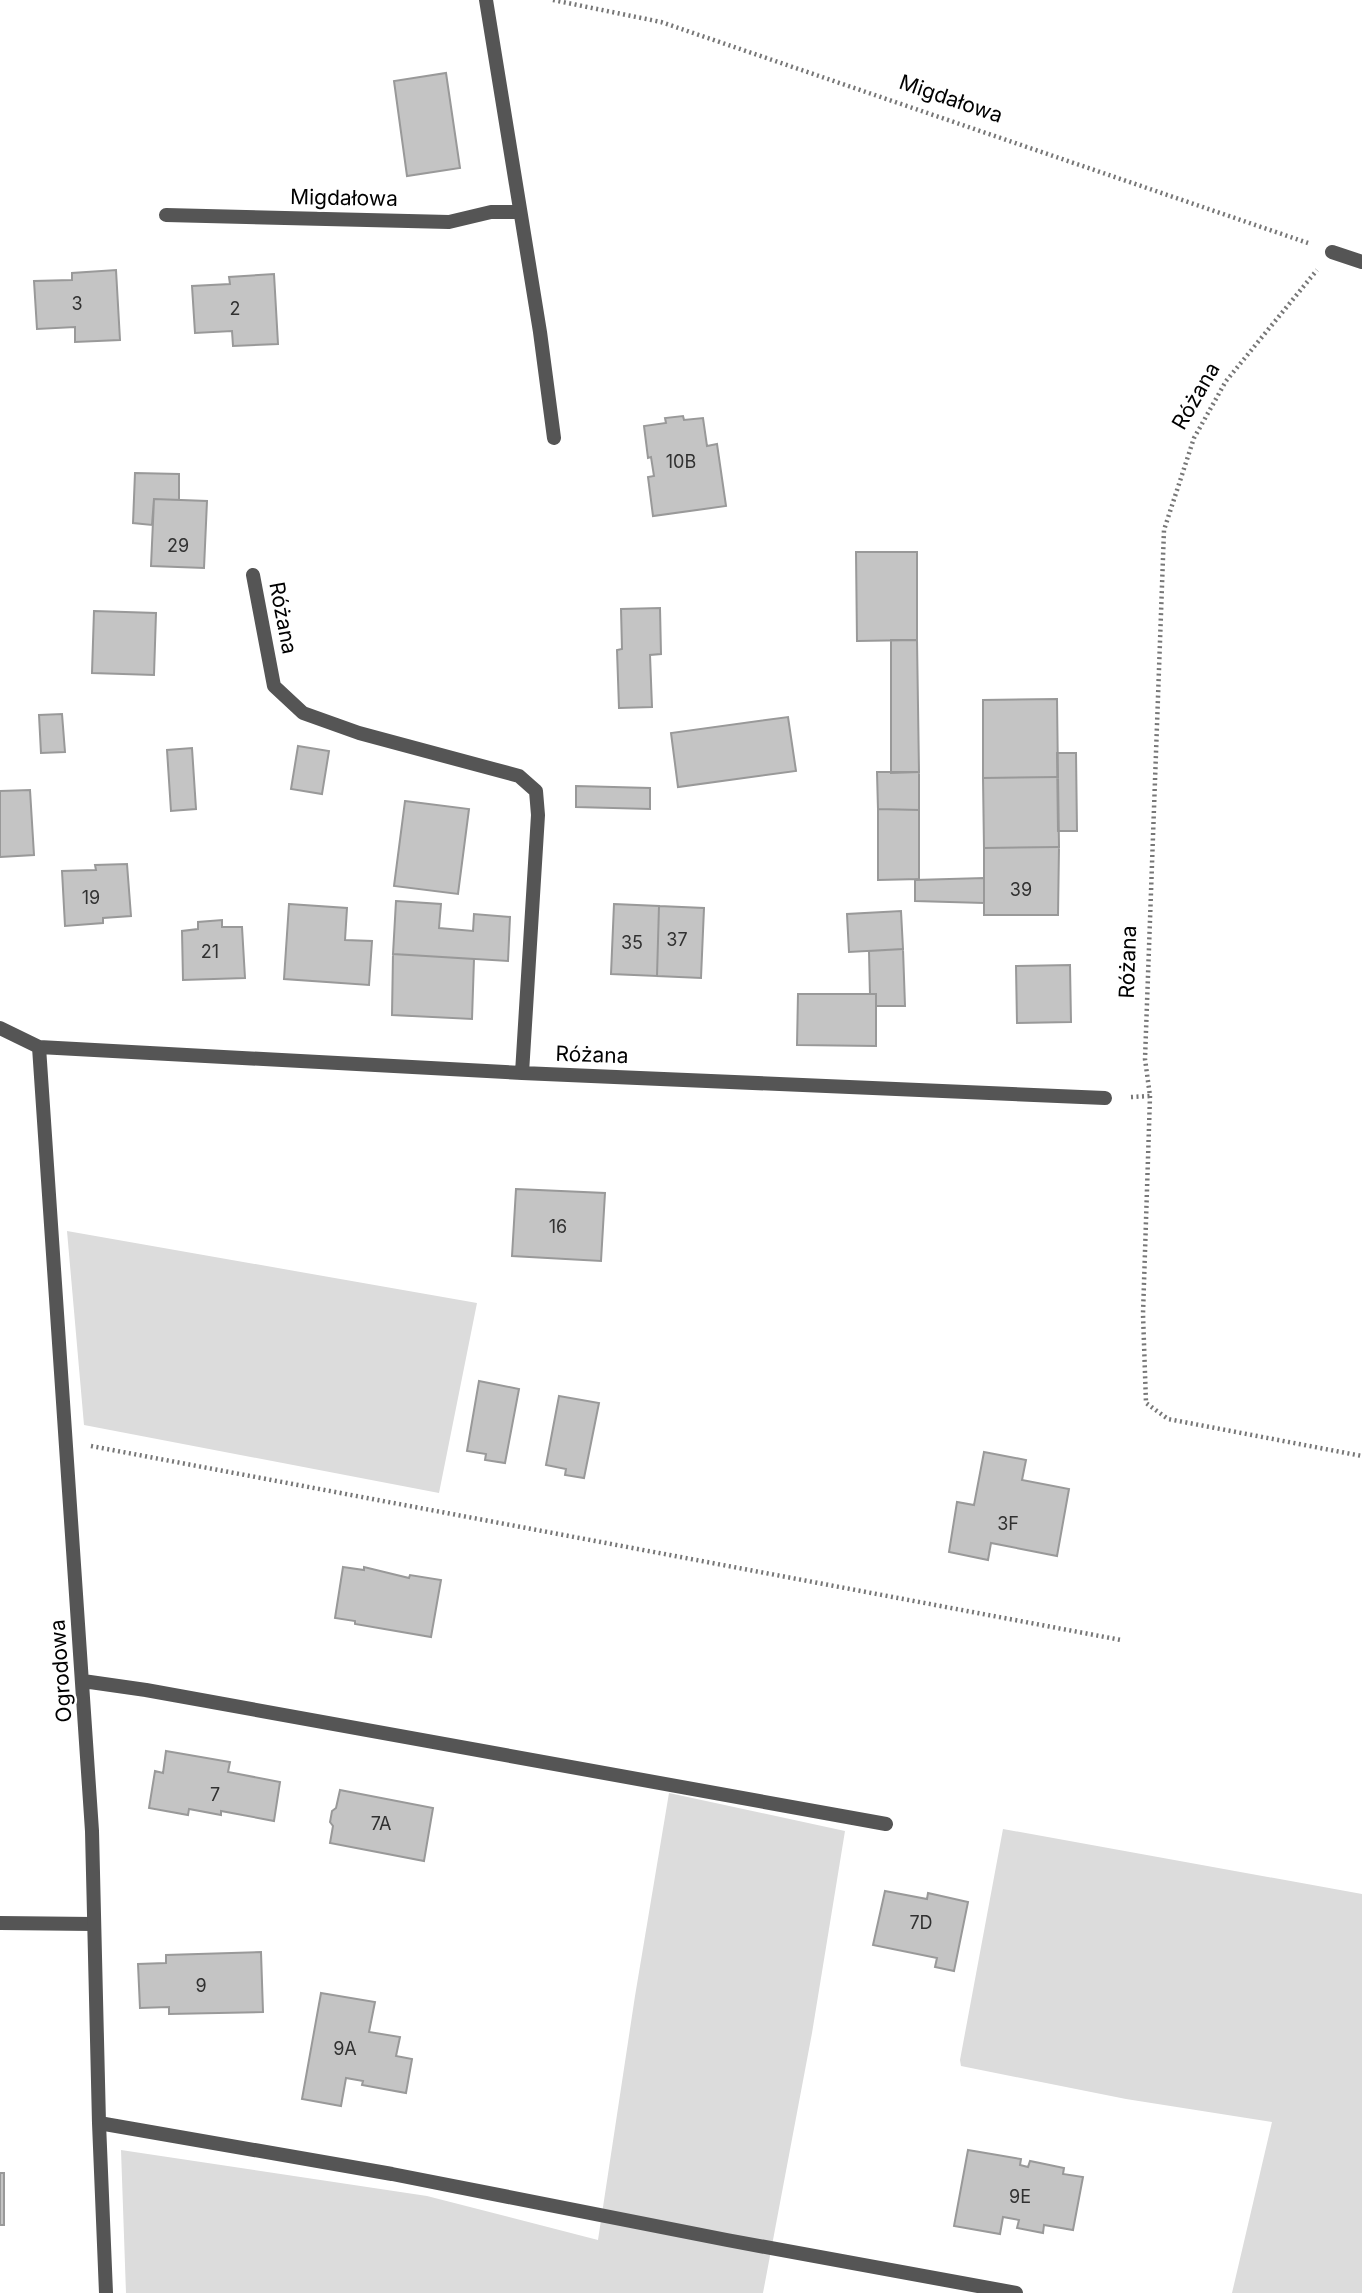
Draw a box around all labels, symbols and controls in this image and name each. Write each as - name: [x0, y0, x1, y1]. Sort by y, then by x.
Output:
- street label: Migdałowa: [896, 69, 1006, 128]
- street label: Migdałowa: [290, 184, 398, 211]
- house number: 3: [71, 293, 83, 314]
- house number: 2: [230, 298, 240, 319]
- street label: Różana: [1166, 358, 1225, 434]
- house number: 10B: [666, 451, 696, 472]
- house number: 29: [167, 535, 189, 556]
- street label: Różana: [264, 580, 303, 656]
- house number: 39: [1010, 879, 1032, 900]
- house number: 19: [82, 887, 100, 908]
- street label: Różana: [1114, 925, 1141, 999]
- house number: 37: [666, 929, 688, 950]
- house number: 35: [621, 932, 643, 953]
- house number: 21: [201, 941, 219, 962]
- street label: Różana: [555, 1041, 629, 1068]
- house number: 16: [549, 1216, 567, 1237]
- house number: 3F: [997, 1513, 1019, 1534]
- street label: Ogrodowa: [44, 1619, 77, 1723]
- house number: 7: [210, 1784, 220, 1805]
- house number: 7A: [371, 1813, 391, 1834]
- house number: 7D: [909, 1912, 933, 1933]
- house number: 9: [195, 1975, 207, 1996]
- house number: 9A: [333, 2038, 357, 2059]
- house number: 9E: [1009, 2186, 1031, 2207]

